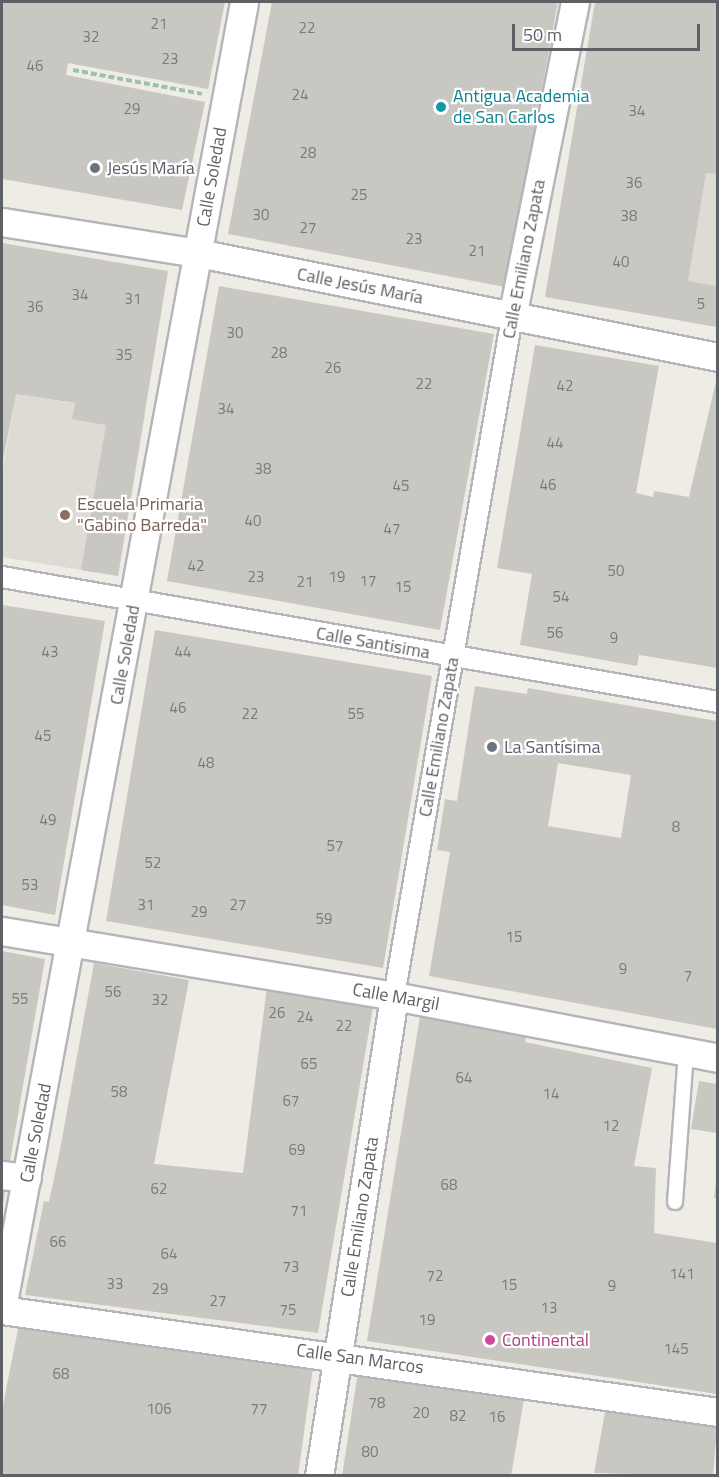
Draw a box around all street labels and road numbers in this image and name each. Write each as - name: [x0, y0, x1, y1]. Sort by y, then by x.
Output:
- street label: Calle Soledad: [193, 126, 231, 228]
- street label: Calle Emiliano Zapata: [498, 177, 550, 341]
- street label: Calle Jesús María: [295, 263, 425, 309]
- street label: Calle Soledad: [106, 604, 144, 706]
- street label: Calle Santisima: [314, 622, 432, 664]
- street label: Calle Emiliano Zapata: [414, 655, 464, 819]
- street label: Calle Margil: [351, 979, 441, 1015]
- street label: Calle Soledad: [16, 1081, 56, 1185]
- street label: Calle Emiliano Zapata: [337, 1135, 383, 1299]
- street label: Calle San Marcos: [295, 1339, 425, 1379]

